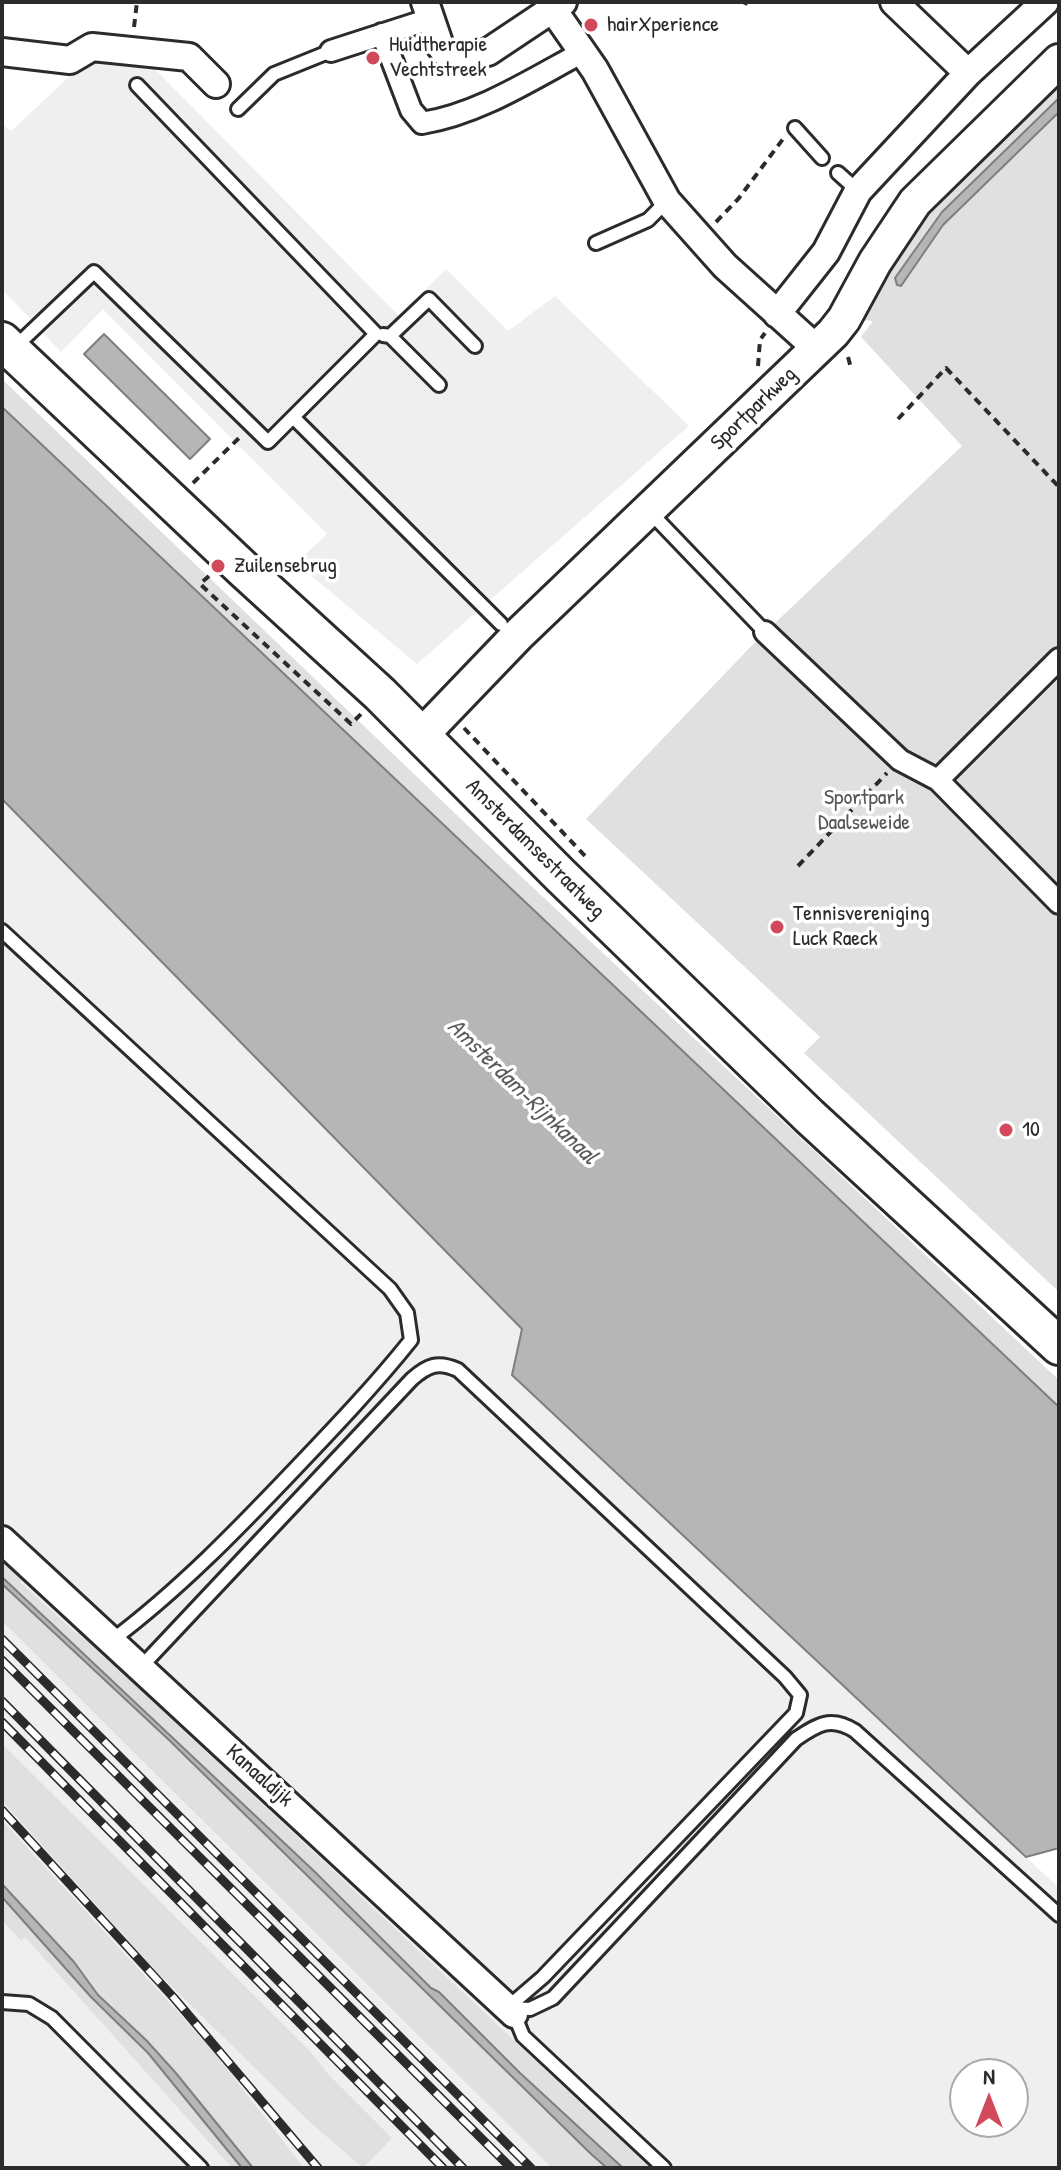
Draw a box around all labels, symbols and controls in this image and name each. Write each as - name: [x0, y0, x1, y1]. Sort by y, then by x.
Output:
- place label: hairXperience: [607, 12, 719, 38]
- marker: hairXperience: [582, 16, 600, 34]
- place label: Huidtherapie Vechtstreek: [389, 32, 487, 84]
- marker: Huidtherapie Vechtstreek: [364, 49, 382, 67]
- street label: Sportparkweg: [706, 362, 802, 456]
- place label: Zuilensebrug: [234, 553, 337, 579]
- marker: Zuilensebrug: [209, 557, 227, 575]
- street label: Amsterdamsestraatweg: [460, 774, 610, 924]
- park label: Sportpark Daalseweide: [818, 785, 910, 836]
- place label: Tennisvereniging Luck Raeck: [793, 901, 929, 952]
- marker: Tennisvereniging Luck Raeck: [768, 918, 786, 936]
- water label: Amsterdam-Rijnkanaal: [441, 1013, 603, 1171]
- place label: 10: [1022, 1117, 1040, 1143]
- marker: 10: [997, 1121, 1015, 1139]
- street label: Kanaaldijk: [220, 1739, 298, 1813]
- north arrow: [949, 2058, 1029, 2138]
- text: N: [983, 2061, 995, 2091]

